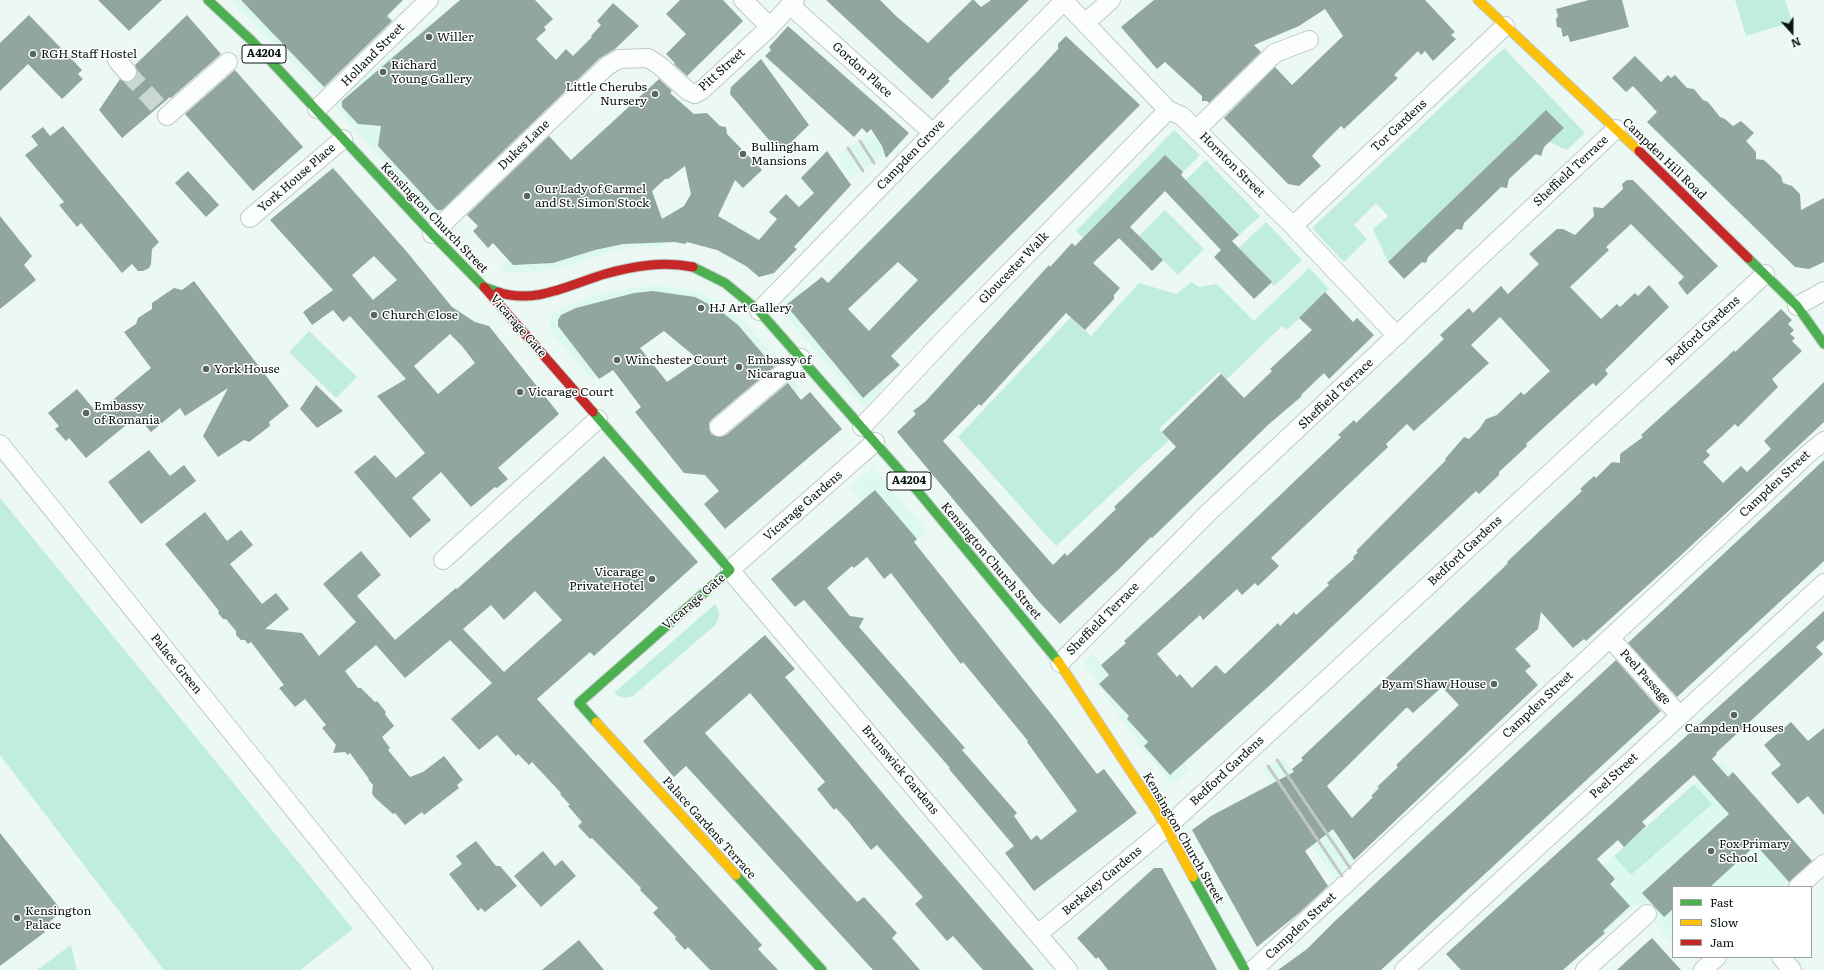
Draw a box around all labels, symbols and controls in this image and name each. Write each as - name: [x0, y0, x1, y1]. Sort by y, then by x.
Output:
- north arrow: [1772, 12, 1812, 52]
- street label: Holland Street: [339, 21, 407, 89]
- place label: Willer: [437, 30, 474, 44]
- marker: Willer: [424, 32, 434, 42]
- text: N: [1789, 34, 1803, 52]
- street label: Gordon Place: [829, 39, 895, 101]
- road number: A4204: [242, 45, 286, 63]
- street label: Pitt Street: [696, 45, 748, 95]
- place label: RGH Staff Hostel: [41, 47, 137, 61]
- marker: RGH Staff Hostel: [28, 49, 38, 59]
- place label: Richard Young Gallery: [391, 58, 472, 86]
- marker: Richard Young Gallery: [378, 67, 388, 77]
- place label: Little Cherubs Nursery: [566, 80, 647, 108]
- marker: Little Cherubs Nursery: [650, 89, 660, 99]
- street label: Tor Gardens: [1368, 97, 1430, 155]
- street label: Campden Hill Road: [1619, 115, 1709, 203]
- street label: Dukes Lane: [495, 117, 553, 173]
- street label: Campden Grove: [874, 117, 948, 193]
- street label: Hornton Street: [1196, 129, 1268, 201]
- street label: Sheffield Terrace: [1531, 133, 1611, 209]
- street label: York House Place: [255, 140, 339, 216]
- place label: Bullingham Mansions: [751, 140, 819, 168]
- marker: Bullingham Mansions: [738, 149, 748, 159]
- street label: Kensington Church Street: [377, 160, 491, 276]
- place label: Our Lady of Carmel and St. Simon Stock: [535, 182, 649, 210]
- marker: Our Lady of Carmel and St. Simon Stock: [522, 191, 532, 201]
- street label: Gloucester Walk: [976, 229, 1052, 307]
- street label: Vicarage Gate: [487, 292, 549, 360]
- street label: Bedford Gardens: [1663, 293, 1743, 369]
- place label: HJ Art Gallery: [709, 301, 792, 315]
- marker: HJ Art Gallery: [696, 303, 706, 313]
- place label: Church Close: [382, 308, 458, 322]
- marker: Church Close: [369, 310, 379, 320]
- place label: Winchester Court: [625, 353, 727, 367]
- place label: Embassy of Nicaragua: [747, 353, 811, 381]
- marker: Winchester Court: [612, 355, 622, 365]
- street label: Sheffield Terrace: [1296, 356, 1376, 432]
- place label: York House: [214, 362, 280, 376]
- marker: Embassy of Nicaragua: [734, 362, 744, 372]
- marker: York House: [201, 364, 211, 374]
- place label: Vicarage Court: [528, 385, 614, 399]
- marker: Vicarage Court: [515, 387, 525, 397]
- place label: Embassy of Romania: [94, 399, 160, 427]
- marker: Embassy of Romania: [81, 408, 91, 418]
- street label: Campden Street: [1737, 448, 1813, 520]
- street label: Vicarage Gardens: [761, 468, 845, 544]
- road number: A4204: [887, 472, 931, 490]
- street label: Kensington Church Street: [938, 499, 1044, 623]
- street label: Bedford Gardens: [1425, 513, 1505, 589]
- place label: Vicarage Private Hotel: [569, 565, 644, 593]
- street label: Vicarage Gate: [660, 571, 728, 633]
- marker: Vicarage Private Hotel: [647, 574, 657, 584]
- street label: Sheffield Terrace: [1064, 580, 1142, 658]
- street label: Palace Green: [147, 631, 205, 697]
- street label: Peel Passage: [1616, 646, 1674, 708]
- street label: Campden Street: [1500, 669, 1576, 741]
- place label: Byam Shaw House: [1381, 677, 1486, 691]
- marker: Byam Shaw House: [1489, 679, 1499, 689]
- marker: Campden Houses: [1729, 710, 1739, 720]
- place label: Campden Houses: [1685, 721, 1783, 735]
- street label: Brunswick Gardens: [859, 723, 941, 817]
- street label: Bedford Gardens: [1187, 733, 1267, 809]
- street label: Peel Street: [1587, 750, 1641, 802]
- street label: Kensington Church Street: [1140, 770, 1226, 906]
- street label: Palace Gardens Terrace: [659, 774, 759, 882]
- place label: Fox Primary School: [1719, 837, 1789, 865]
- street label: Berkeley Gardens: [1059, 844, 1145, 918]
- marker: Fox Primary School: [1706, 846, 1716, 856]
- legend: [1672, 886, 1812, 958]
- street label: Campden Street: [1263, 890, 1339, 962]
- text: Fast: [1710, 893, 1733, 911]
- place label: Kensington Palace: [25, 904, 91, 932]
- marker: Kensington Palace: [12, 913, 22, 923]
- text: Slow: [1710, 913, 1738, 931]
- text: Jam: [1710, 933, 1734, 951]

